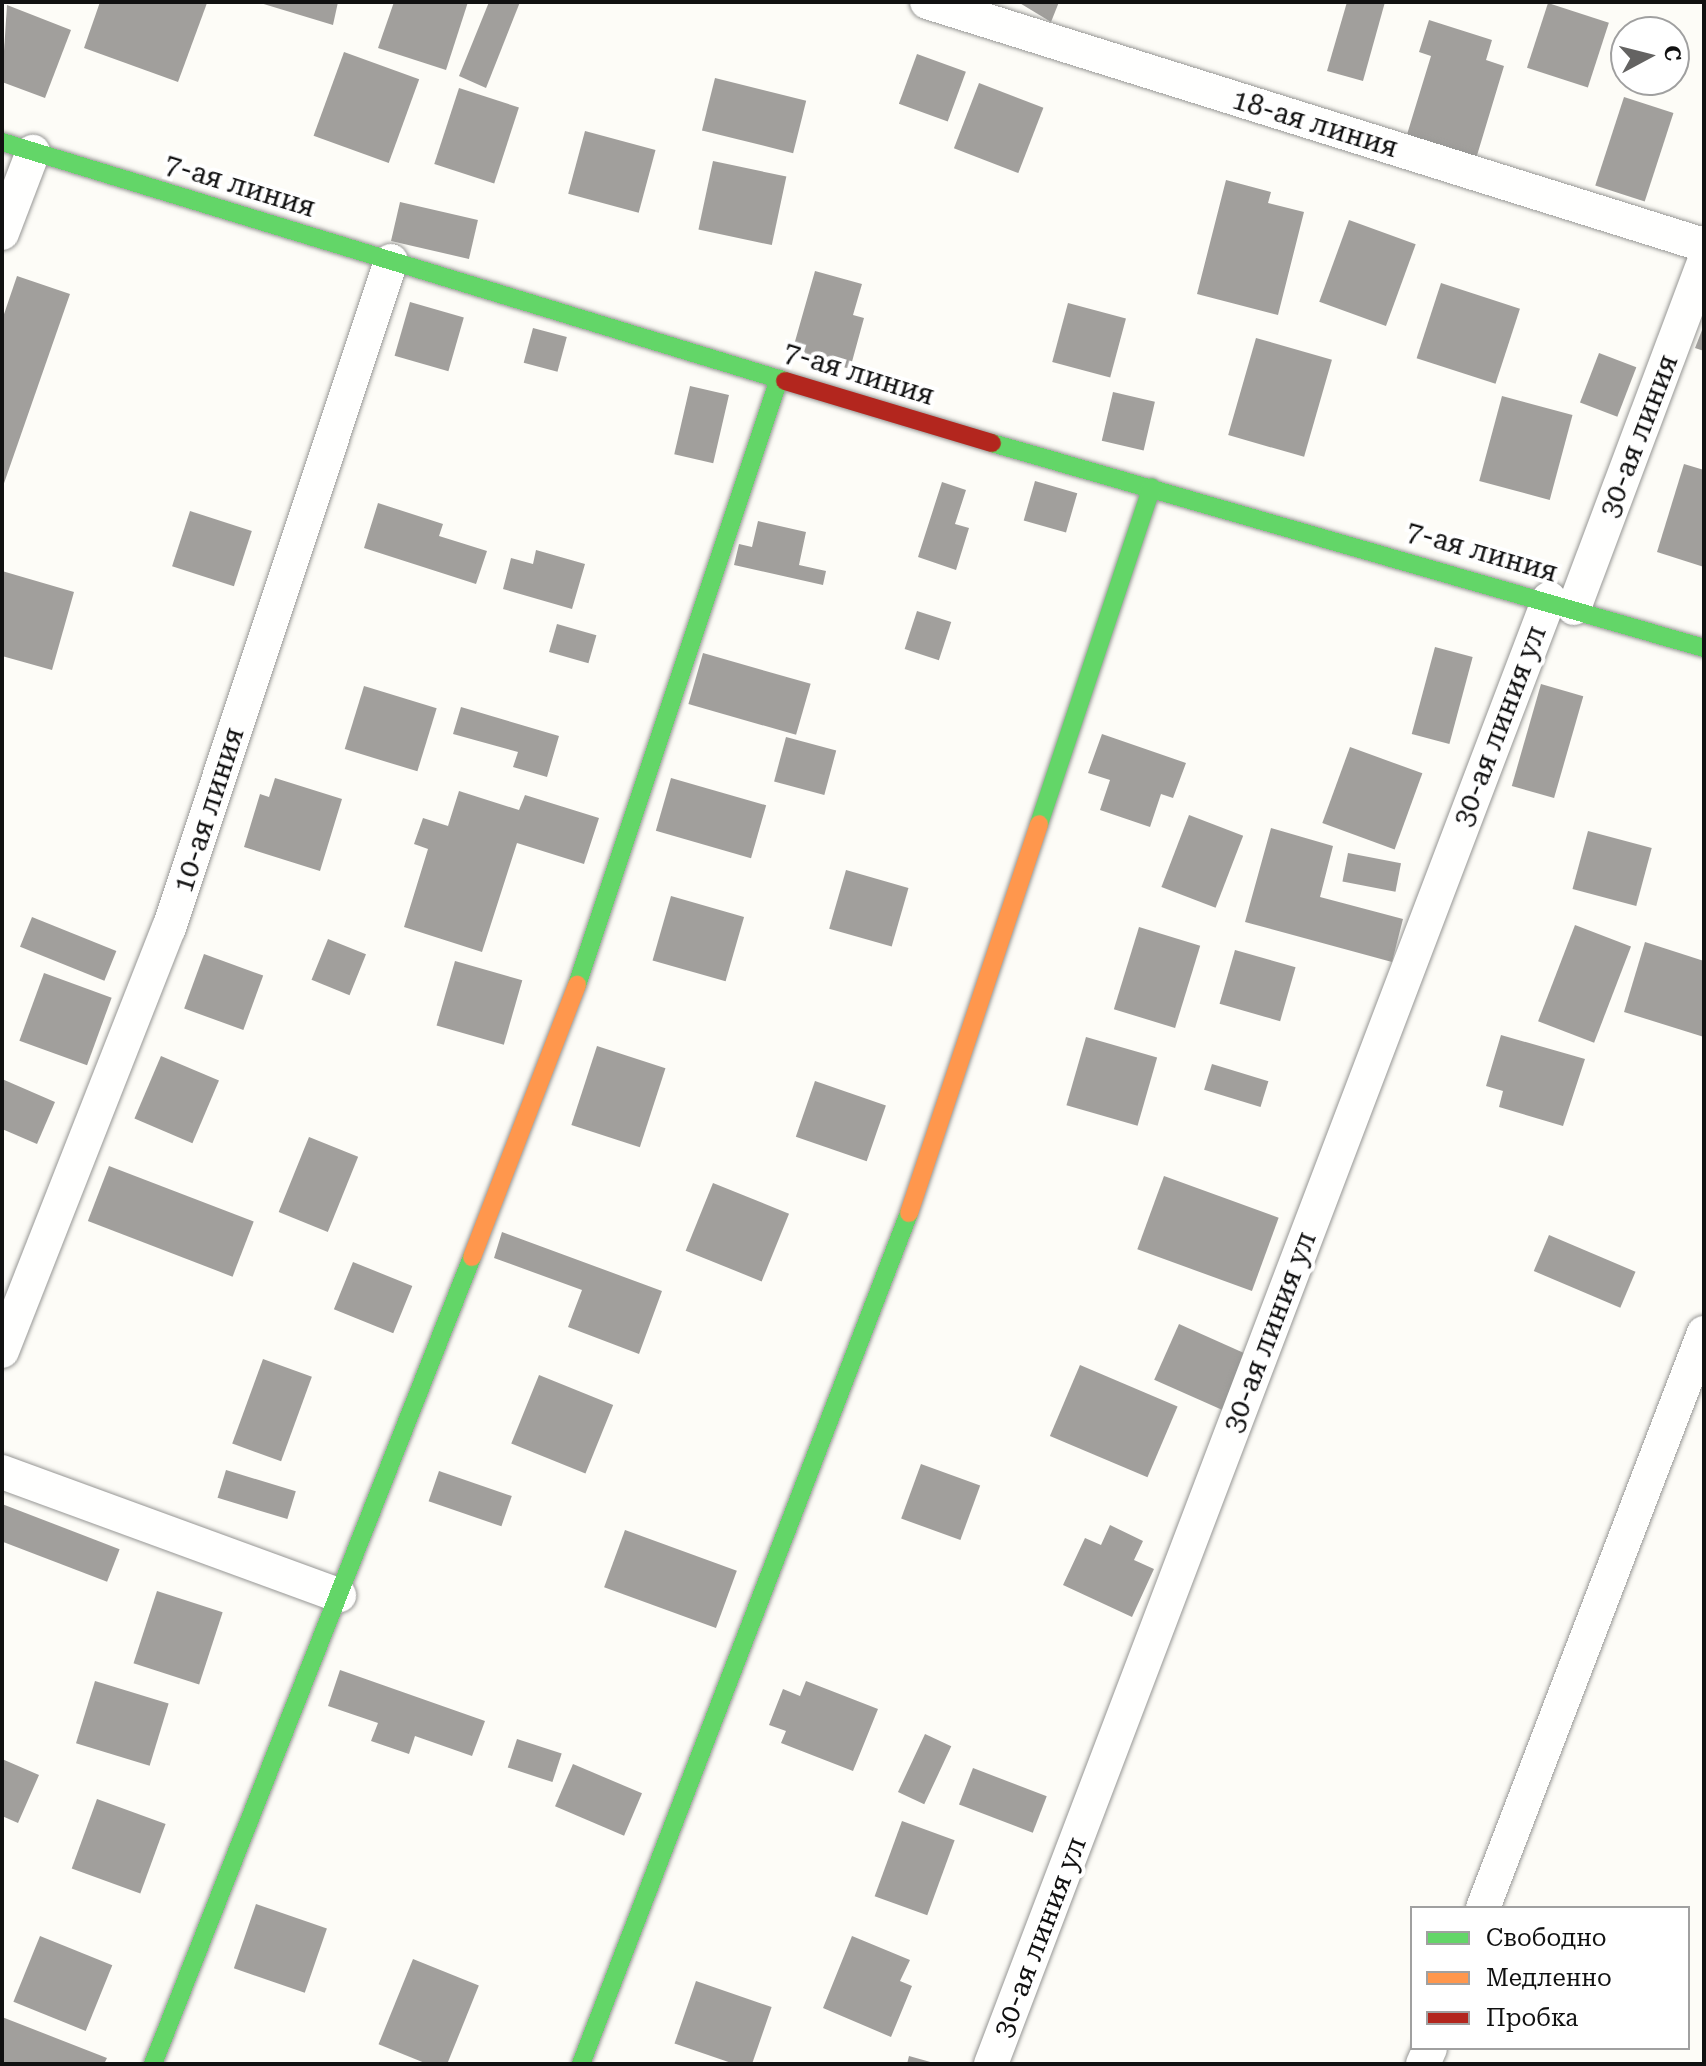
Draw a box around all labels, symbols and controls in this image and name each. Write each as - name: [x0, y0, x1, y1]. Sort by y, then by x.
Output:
- north arrow: [1610, 16, 1690, 96]
- text: С: [1659, 44, 1686, 62]
- street label: 18-ая линия: [1228, 83, 1402, 165]
- street label: 7-ая линия: [161, 147, 319, 225]
- street label: 7-ая линия: [780, 335, 938, 413]
- street label: 30-ая линия: [1593, 350, 1685, 522]
- street label: 7-ая линия: [1402, 514, 1562, 590]
- street label: 30-ая линия ул: [1446, 621, 1554, 831]
- street label: 10-ая линия: [167, 723, 251, 897]
- street label: 30-ая линия ул: [1216, 1227, 1324, 1437]
- street label: 30-ая линия ул: [986, 1832, 1094, 2042]
- legend: [1410, 1906, 1690, 2050]
- text: Свободно: [1486, 1924, 1607, 1952]
- text: Медленно: [1486, 1964, 1612, 1992]
- text: Пробка: [1486, 2004, 1578, 2032]

